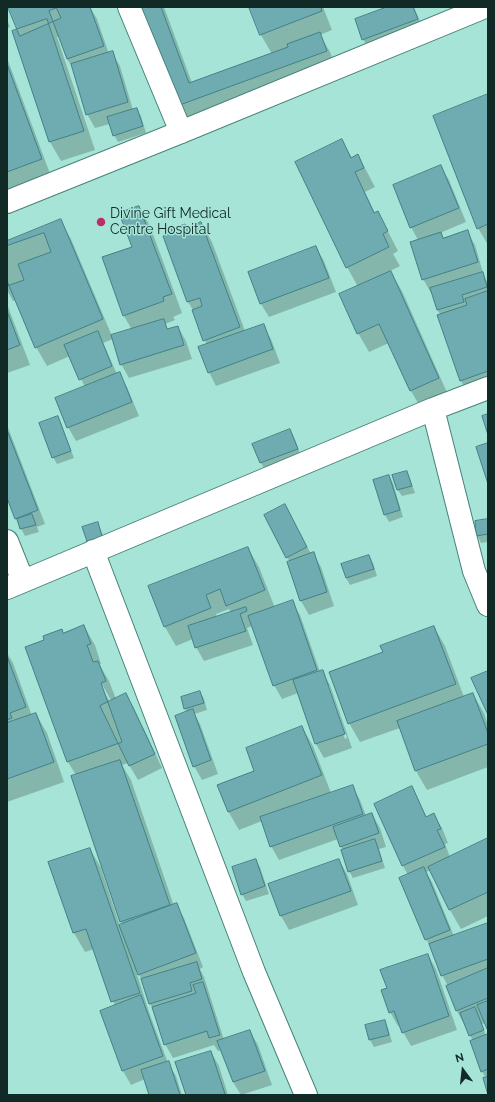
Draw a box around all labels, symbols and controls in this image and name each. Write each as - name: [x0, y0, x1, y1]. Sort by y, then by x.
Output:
- place label: Divine Gift Medical Centre Hospital: [110, 206, 231, 238]
- marker: Divine Gift Medical Centre Hospital: [95, 216, 107, 228]
- north arrow: [443, 1050, 483, 1090]
- text: N: [454, 1051, 466, 1065]

